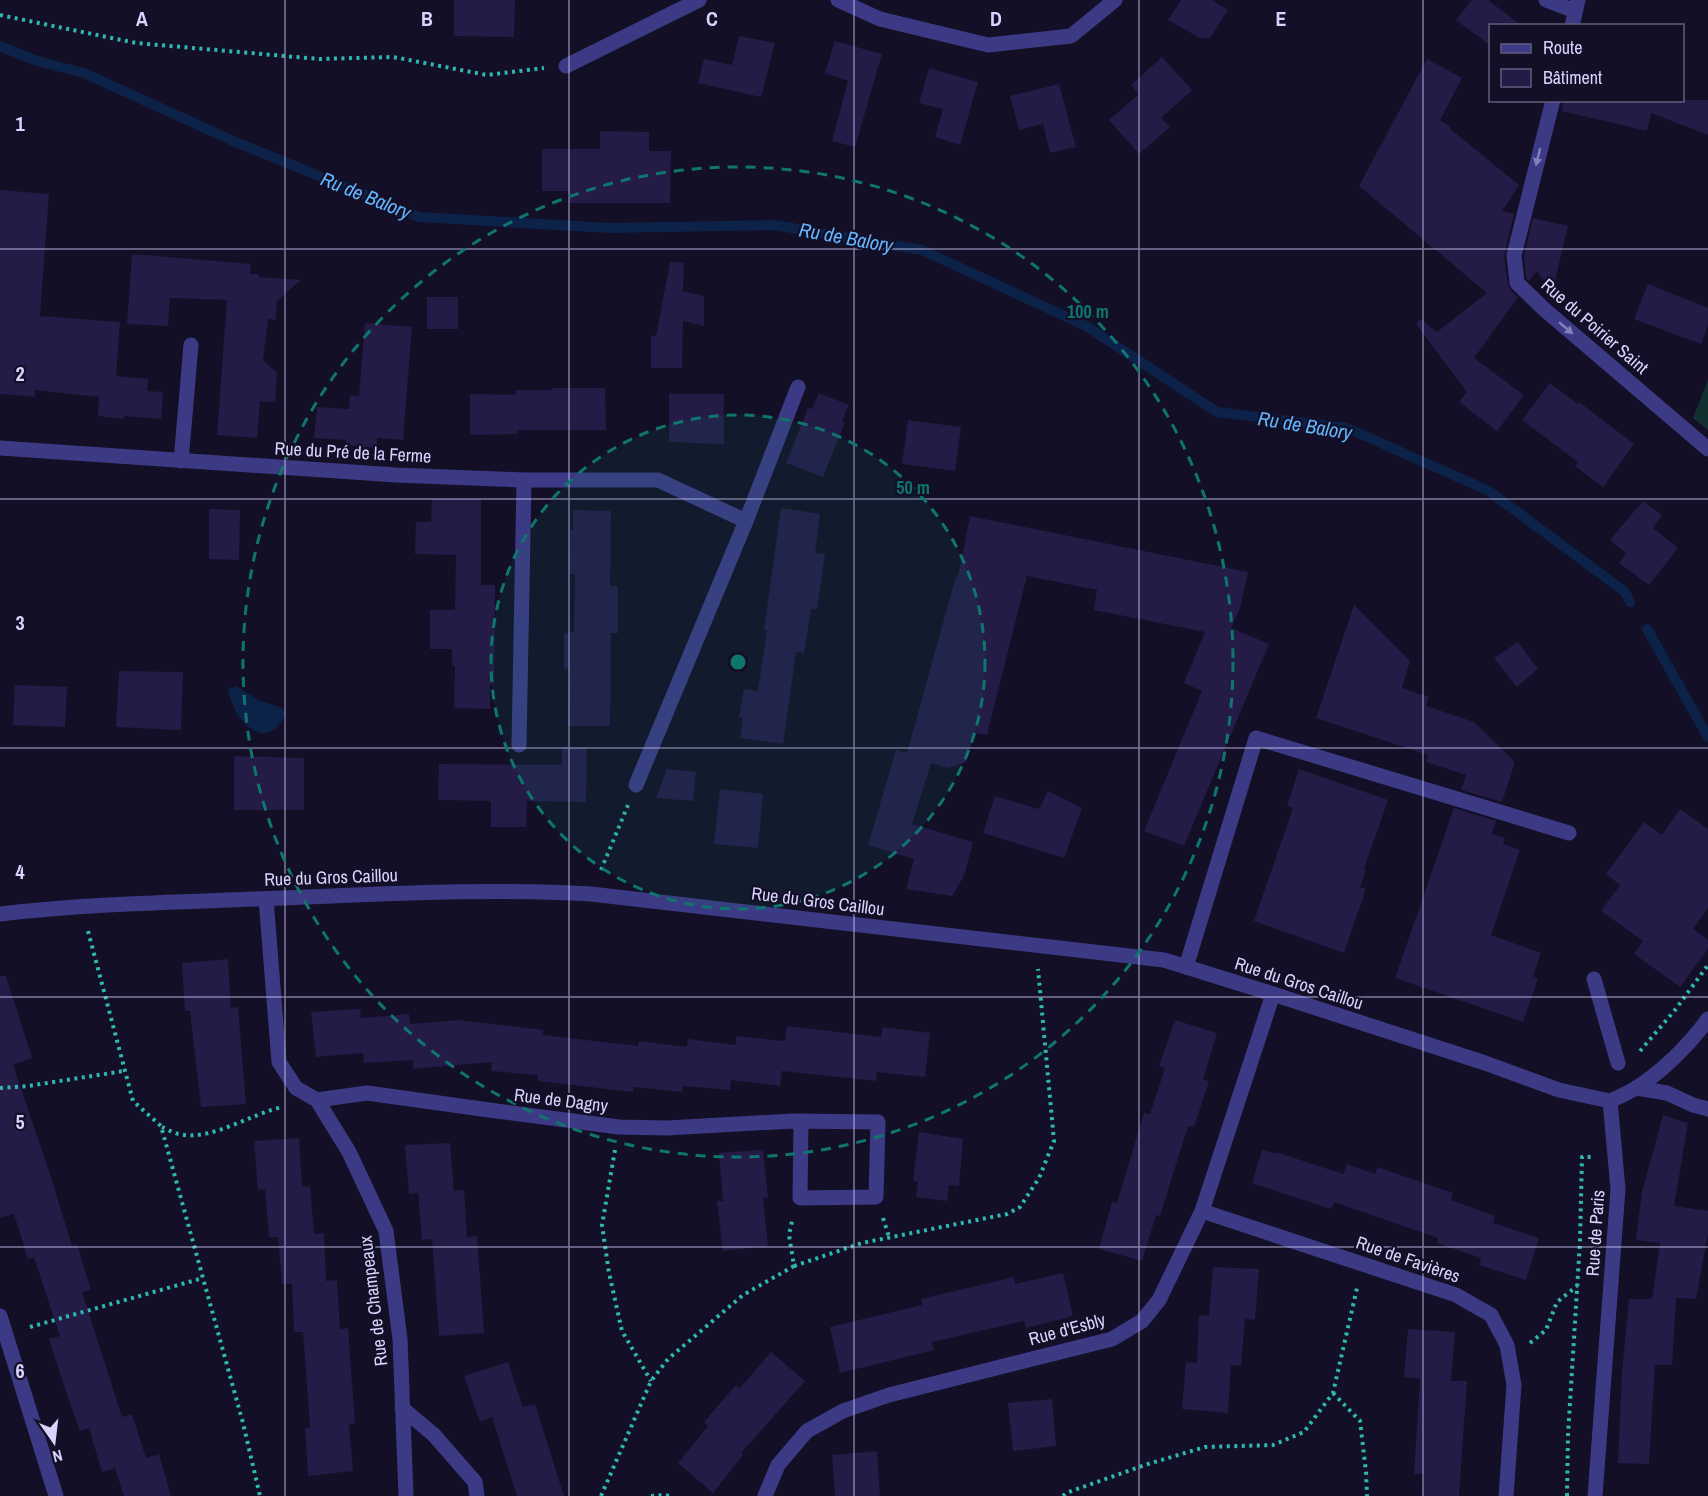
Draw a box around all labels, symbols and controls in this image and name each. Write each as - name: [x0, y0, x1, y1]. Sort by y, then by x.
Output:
- text: A: [136, 5, 148, 32]
- text: B: [421, 5, 433, 32]
- text: C: [706, 5, 718, 32]
- text: D: [990, 5, 1002, 32]
- text: E: [1276, 5, 1287, 32]
- legend: [1489, 24, 1684, 102]
- text: Route: [1543, 35, 1582, 60]
- text: Bâtiment: [1543, 65, 1602, 90]
- text: 1: [15, 110, 25, 137]
- one-way arrow: [1533, 148, 1543, 166]
- water label: Ru de Balory: [317, 165, 416, 226]
- water label: Ru de Balory: [797, 215, 896, 259]
- street label: Rue du Poirier Saint: [1536, 272, 1654, 380]
- text: 100 m: [1067, 299, 1109, 324]
- one-way arrow: [1558, 321, 1573, 334]
- text: 2: [15, 360, 25, 387]
- water label: Ru de Balory: [1256, 404, 1355, 446]
- street label: Rue du Pré de la Ferme: [274, 435, 432, 469]
- text: 50 m: [896, 475, 930, 500]
- text: 3: [15, 609, 25, 636]
- centre of rings: [728, 652, 748, 672]
- text: 4: [15, 858, 25, 885]
- street label: Rue du Gros Caillou: [264, 862, 398, 892]
- street label: Rue du Gros Caillou: [750, 880, 886, 922]
- street label: Rue du Gros Caillou: [1232, 950, 1366, 1016]
- street label: Rue de Dagny: [513, 1082, 610, 1118]
- text: 5: [15, 1108, 25, 1135]
- street label: Rue de Paris: [1580, 1189, 1610, 1277]
- street label: Rue de Favières: [1353, 1230, 1463, 1288]
- street label: Rue de Champeaux: [353, 1234, 393, 1368]
- street label: Rue d'Esbly: [1026, 1307, 1109, 1351]
- text: 6: [15, 1357, 25, 1384]
- north arrow: [24, 1412, 84, 1472]
- text: N: [50, 1445, 65, 1468]

